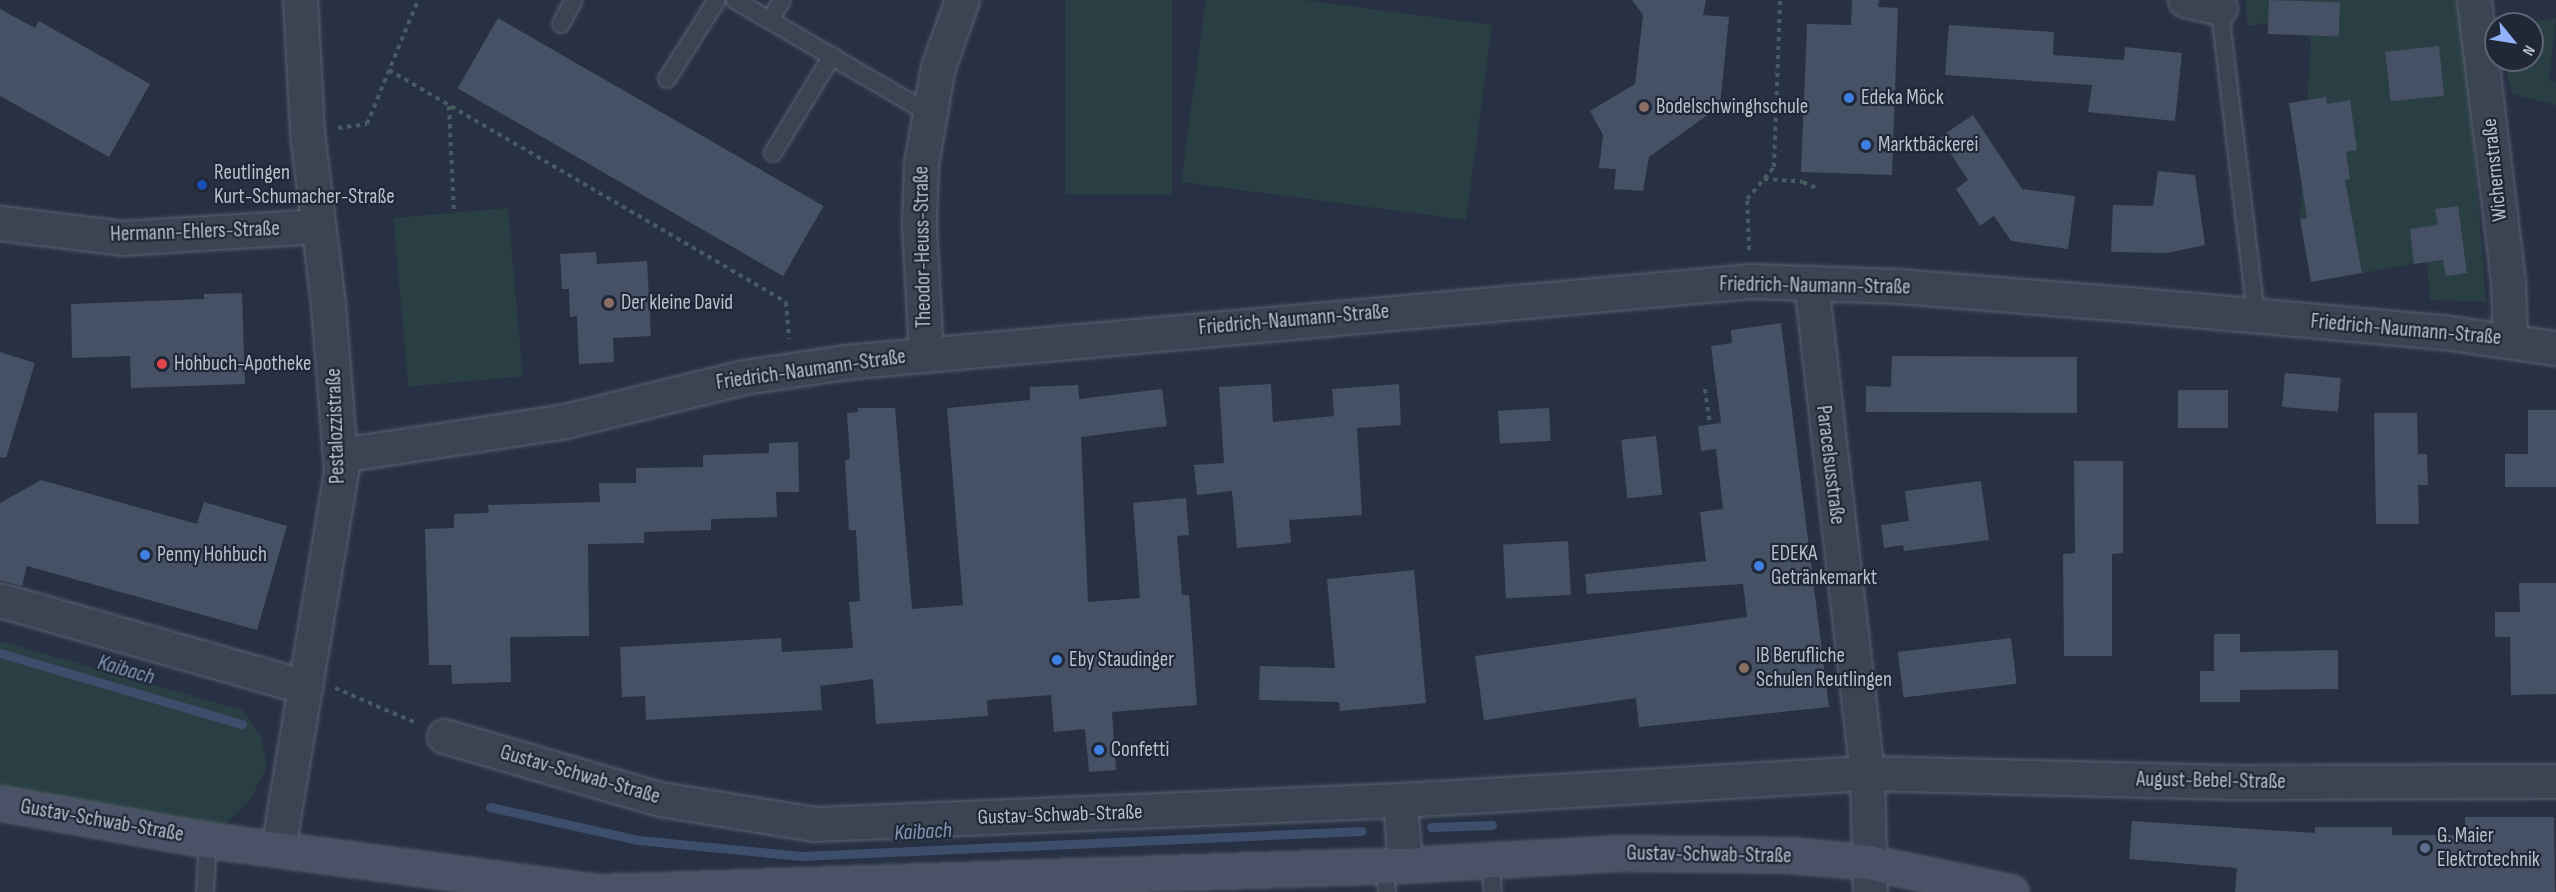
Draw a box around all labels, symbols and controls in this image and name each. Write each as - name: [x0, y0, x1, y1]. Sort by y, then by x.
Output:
- north arrow: [2484, 12, 2544, 72]
- text: N: [2518, 42, 2539, 59]
- place label: Edeka Möck: [1861, 85, 1944, 111]
- marker: Edeka Möck: [1842, 91, 1856, 105]
- place label: Bodelschwinghschule: [1656, 94, 1808, 120]
- marker: Bodelschwinghschule: [1637, 100, 1651, 114]
- street label: Wichernstraße: [2477, 117, 2513, 223]
- place label: Marktbäckerei: [1878, 132, 1978, 158]
- marker: Marktbäckerei: [1859, 138, 1873, 152]
- place label: Reutlingen Kurt-Schumacher-Straße: [214, 160, 395, 210]
- street label: Theodor-Heuss-Straße: [909, 166, 937, 328]
- marker: Reutlingen Kurt-Schumacher-Straße: [195, 178, 209, 192]
- street label: Hermann-Ehlers-Straße: [110, 216, 280, 248]
- street label: Friedrich-Naumann-Straße: [1719, 272, 1911, 300]
- place label: Der kleine David: [621, 290, 733, 316]
- marker: Der kleine David: [602, 296, 616, 310]
- street label: Friedrich-Naumann-Straße: [1198, 299, 1390, 341]
- street label: Friedrich-Naumann-Straße: [2310, 309, 2502, 351]
- street label: Friedrich-Naumann-Straße: [715, 344, 907, 396]
- place label: Hohbuch-Apotheke: [174, 351, 311, 377]
- marker: Hohbuch-Apotheke: [155, 357, 169, 371]
- street label: Pestalozzistraße: [321, 368, 351, 484]
- street label: Paracelsusstraße: [1810, 404, 1850, 526]
- place label: EDEKA Getränkemarkt: [1771, 541, 1877, 591]
- place label: Penny Hohbuch: [157, 542, 267, 568]
- marker: Penny Hohbuch: [138, 548, 152, 562]
- marker: EDEKA Getränkemarkt: [1752, 559, 1766, 573]
- place label: IB Berufliche Schulen Reutlingen: [1756, 643, 1892, 693]
- place label: Eby Staudinger: [1069, 647, 1174, 673]
- water label: Kaibach: [95, 649, 157, 691]
- marker: Eby Staudinger: [1050, 653, 1064, 667]
- marker: IB Berufliche Schulen Reutlingen: [1737, 661, 1751, 675]
- place label: Confetti: [1111, 737, 1169, 763]
- street label: Gustav-Schwab-Straße: [497, 740, 663, 810]
- marker: Confetti: [1092, 743, 1106, 757]
- street label: August-Bebel-Straße: [2136, 767, 2286, 795]
- street label: Gustav-Schwab-Straße: [18, 794, 186, 848]
- street label: Gustav-Schwab-Straße: [977, 800, 1143, 830]
- water label: Kaibach: [893, 817, 953, 847]
- place label: G. Maier Elektrotechnik: [2437, 823, 2540, 873]
- street label: Gustav-Schwab-Straße: [1626, 841, 1792, 869]
- marker: G. Maier Elektrotechnik: [2418, 841, 2432, 855]

